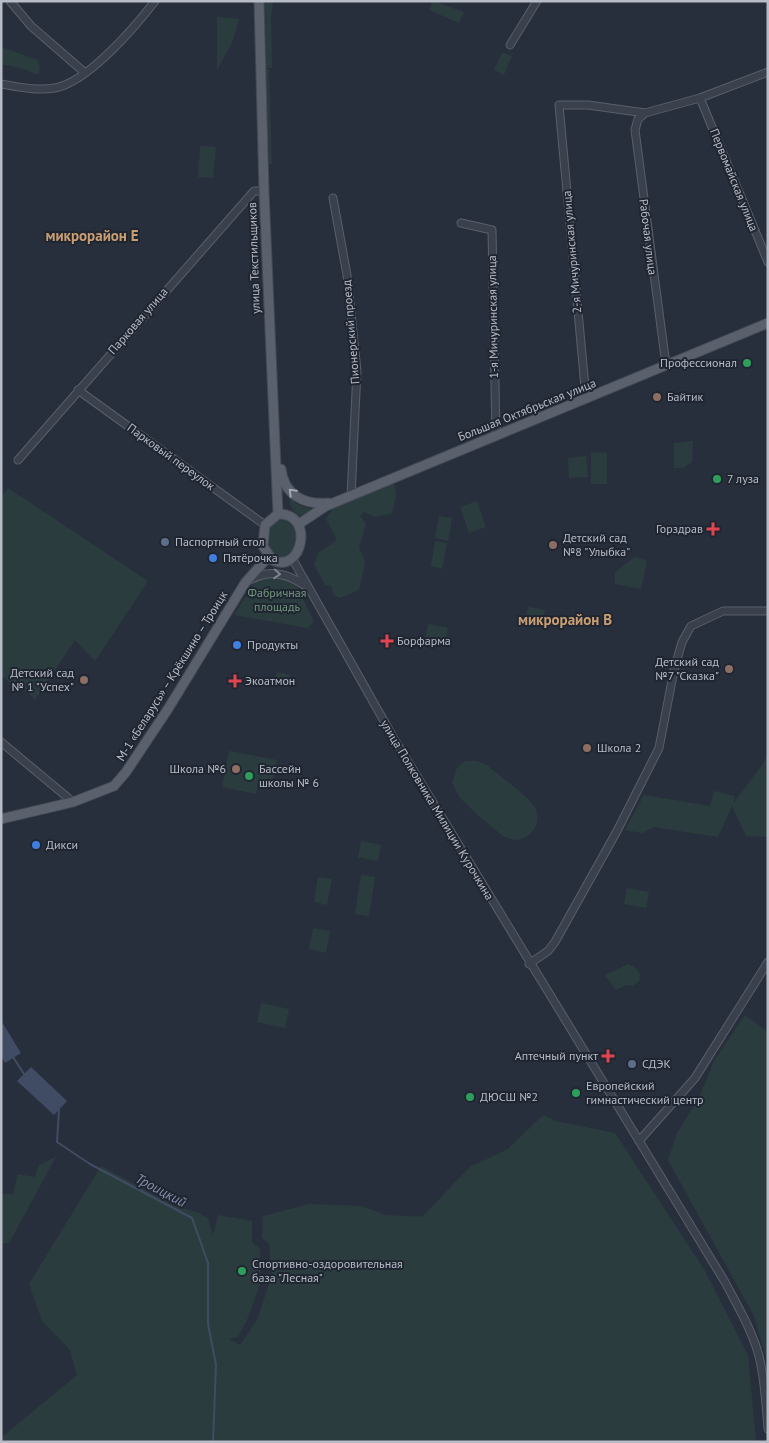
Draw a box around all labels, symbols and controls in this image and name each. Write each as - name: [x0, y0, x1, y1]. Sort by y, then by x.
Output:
- street label: Первомайская улица: [707, 126, 762, 234]
- street label: 2-я Мичуринская улица: [559, 190, 584, 314]
- street label: Рабочая улица: [636, 198, 661, 276]
- street label: улица Текстильщиков: [244, 202, 263, 314]
- district label: микрорайон Е: [45, 226, 139, 245]
- street label: 1-я Мичуринская улица: [484, 255, 501, 379]
- street label: Пионерский проезд: [338, 279, 363, 385]
- street label: Парковая улица: [104, 284, 171, 357]
- place label: Профессионал: [660, 355, 737, 370]
- marker: Профессионал: [741, 357, 753, 369]
- street label: Большая Октябрьская улица: [456, 375, 598, 444]
- place label: Байтик: [667, 389, 703, 404]
- marker: Байтик: [651, 391, 663, 403]
- street label: Парковый переулок: [125, 420, 218, 494]
- place label: 7 луза: [727, 471, 759, 486]
- marker: 7 луза: [711, 473, 723, 485]
- one-way arrow: [289, 488, 298, 497]
- place label: Горздрав: [656, 521, 703, 536]
- marker: Горздрав: [707, 523, 719, 535]
- place label: Детский сад №8 "Улыбка": [563, 530, 630, 559]
- place label: Паспортный стол: [175, 534, 265, 549]
- marker: Паспортный стол: [159, 536, 171, 548]
- marker: Детский сад №8 "Улыбка": [547, 539, 559, 551]
- place label: Пятёрочка: [223, 550, 278, 565]
- marker: Пятёрочка: [207, 552, 219, 564]
- one-way arrow: [273, 568, 281, 579]
- park label: Фабричная площадь: [248, 585, 306, 614]
- street label: М-1 «Беларусь» – Крёкшино – Троицк: [113, 588, 230, 764]
- district label: микрорайон В: [518, 610, 612, 629]
- place label: Борфарма: [397, 633, 451, 648]
- marker: Борфарма: [381, 635, 393, 647]
- place label: Продукты: [247, 637, 298, 652]
- marker: Продукты: [231, 639, 243, 651]
- place label: Детский сад №7 "Сказка": [655, 654, 720, 683]
- marker: Детский сад №7 "Сказка": [723, 663, 735, 675]
- place label: Детский сад № 1 "Успех": [10, 665, 75, 694]
- place label: Экоатмон: [245, 673, 295, 688]
- marker: Детский сад № 1 "Успех": [78, 674, 90, 686]
- marker: Экоатмон: [229, 675, 241, 687]
- street label: улица Полковника Милиции Курочкина: [377, 717, 497, 903]
- place label: Школа 2: [597, 740, 641, 755]
- marker: Школа 2: [581, 742, 593, 754]
- place label: Школа №6: [170, 761, 226, 776]
- place label: Бассейн школы № 6: [259, 761, 319, 790]
- marker: Школа №6: [230, 763, 242, 775]
- marker: Бассейн школы № 6: [243, 770, 255, 782]
- place label: Дикси: [46, 837, 78, 852]
- marker: Дикси: [30, 839, 42, 851]
- place label: Аптечный пункт: [515, 1048, 598, 1063]
- marker: Аптечный пункт: [602, 1050, 614, 1062]
- place label: СДЭК: [642, 1056, 671, 1071]
- marker: СДЭК: [626, 1058, 638, 1070]
- place label: Европейский гимнастический центр: [586, 1078, 703, 1107]
- marker: Европейский гимнастический центр: [570, 1087, 582, 1099]
- place label: ДЮСШ №2: [480, 1089, 538, 1104]
- marker: ДЮСШ №2: [464, 1091, 476, 1103]
- water label: Троицкий: [132, 1169, 190, 1211]
- place label: Спортивно-оздоровительная база "Лесная": [252, 1256, 403, 1285]
- marker: Спортивно-оздоровительная база "Лесная": [236, 1265, 248, 1277]

